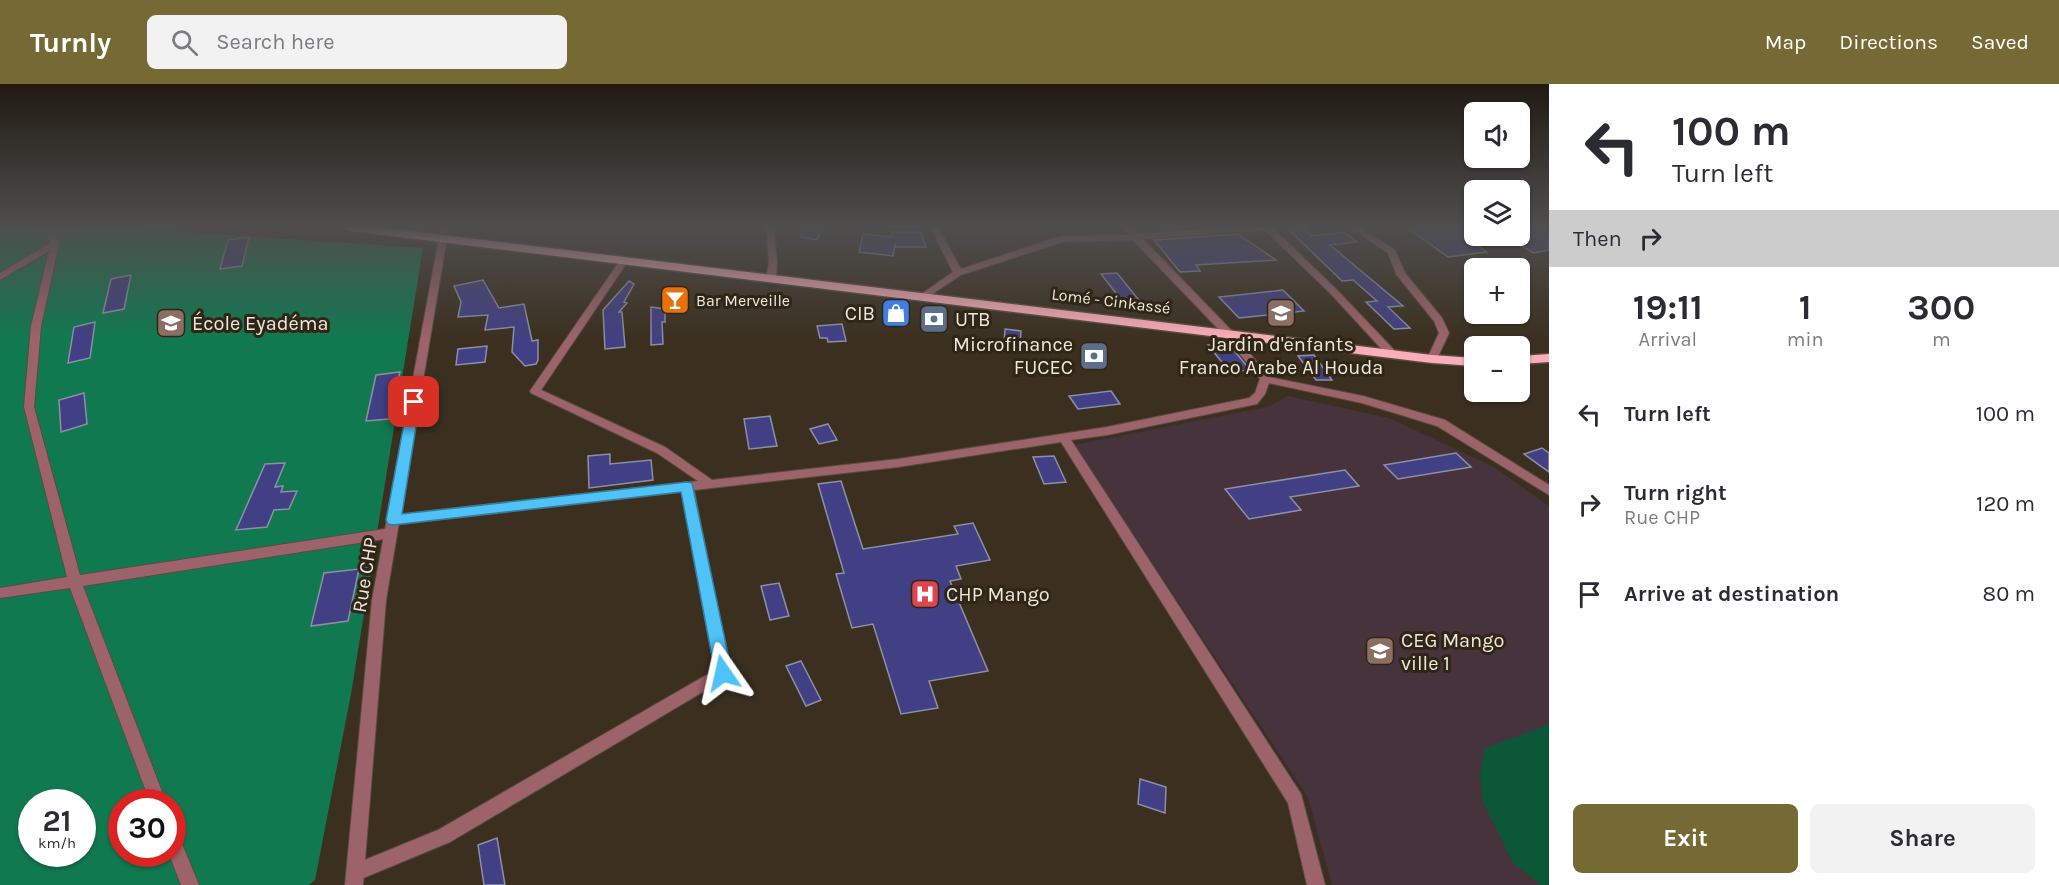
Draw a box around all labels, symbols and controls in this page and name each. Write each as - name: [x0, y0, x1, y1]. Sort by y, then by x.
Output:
- search box: [147, 15, 567, 69]
- text: Turnly: [30, 26, 111, 59]
- icon: search: [168, 26, 201, 59]
- text: Search here: [216, 29, 335, 55]
- text: Map: [1765, 30, 1806, 54]
- text: Directions: [1839, 30, 1938, 54]
- text: Saved: [1971, 30, 2029, 54]
- map controls: [1464, 102, 1530, 402]
- button: sound: [1464, 102, 1530, 168]
- text: 100 m: [1672, 106, 1791, 156]
- icon: left: [1573, 108, 1651, 186]
- text: Turn left: [1672, 157, 1773, 189]
- button: layers: [1464, 180, 1530, 246]
- icon: right: [1634, 222, 1667, 255]
- text: Then: [1573, 226, 1622, 252]
- button: +: [1464, 258, 1530, 324]
- bar icon: Bar Merveille: [659, 284, 691, 316]
- street label: Lomé - Cinkassé: [1050, 284, 1172, 318]
- text: 19:11: [1633, 286, 1703, 328]
- text: 1: [1799, 286, 1812, 328]
- text: 300: [1907, 286, 1975, 328]
- place label: Bar Merveille: [696, 291, 790, 310]
- shop icon: CIB: [880, 297, 912, 329]
- school or university icon: Jardin d'enfants Franco Arabe Al Houda: [1265, 297, 1297, 329]
- place label: CIB: [845, 302, 875, 325]
- bank icon: UTB: [918, 303, 950, 335]
- school or university icon: École Eyadéma: [155, 307, 187, 339]
- place label: UTB: [955, 308, 991, 331]
- place label: École Eyadéma: [192, 311, 329, 335]
- text: Arrival: [1639, 328, 1697, 351]
- text: min: [1787, 328, 1823, 351]
- text: m: [1932, 328, 1951, 351]
- place label: Microfinance FUCEC: [953, 333, 1073, 379]
- place label: Jardin d'enfants Franco Arabe Al Houda: [1179, 333, 1383, 379]
- button: −: [1464, 336, 1530, 402]
- bank icon: Microfinance FUCEC: [1078, 340, 1110, 372]
- pin: [388, 376, 439, 427]
- icon: arrive: [397, 385, 430, 418]
- icon: left: [1573, 398, 1606, 431]
- text: Turn left: [1624, 401, 1711, 427]
- text: 100 m: [1976, 401, 2035, 427]
- text: Turn right: [1624, 480, 1727, 506]
- icon: right: [1573, 488, 1606, 521]
- text: 120 m: [1976, 491, 2035, 517]
- text: Rue CHP: [1624, 506, 1700, 529]
- street label: Rue CHP: [348, 536, 382, 614]
- hospital icon: CHP Mango: [909, 578, 941, 610]
- icon: arrive: [1573, 578, 1606, 611]
- text: Arrive at destination: [1624, 581, 1839, 607]
- text: 80 m: [1983, 581, 2035, 607]
- place label: CHP Mango: [946, 583, 1050, 606]
- place label: CEG Mango ville 1: [1401, 629, 1504, 675]
- school or university icon: CEG Mango ville 1: [1364, 635, 1396, 667]
- position arrow: [691, 641, 755, 705]
- speed limit sign: 30: [108, 789, 186, 867]
- text: 21: [43, 803, 71, 839]
- button: Exit: [1573, 804, 1798, 873]
- button: Share: [1810, 804, 2035, 873]
- text: km/h: [38, 834, 76, 852]

